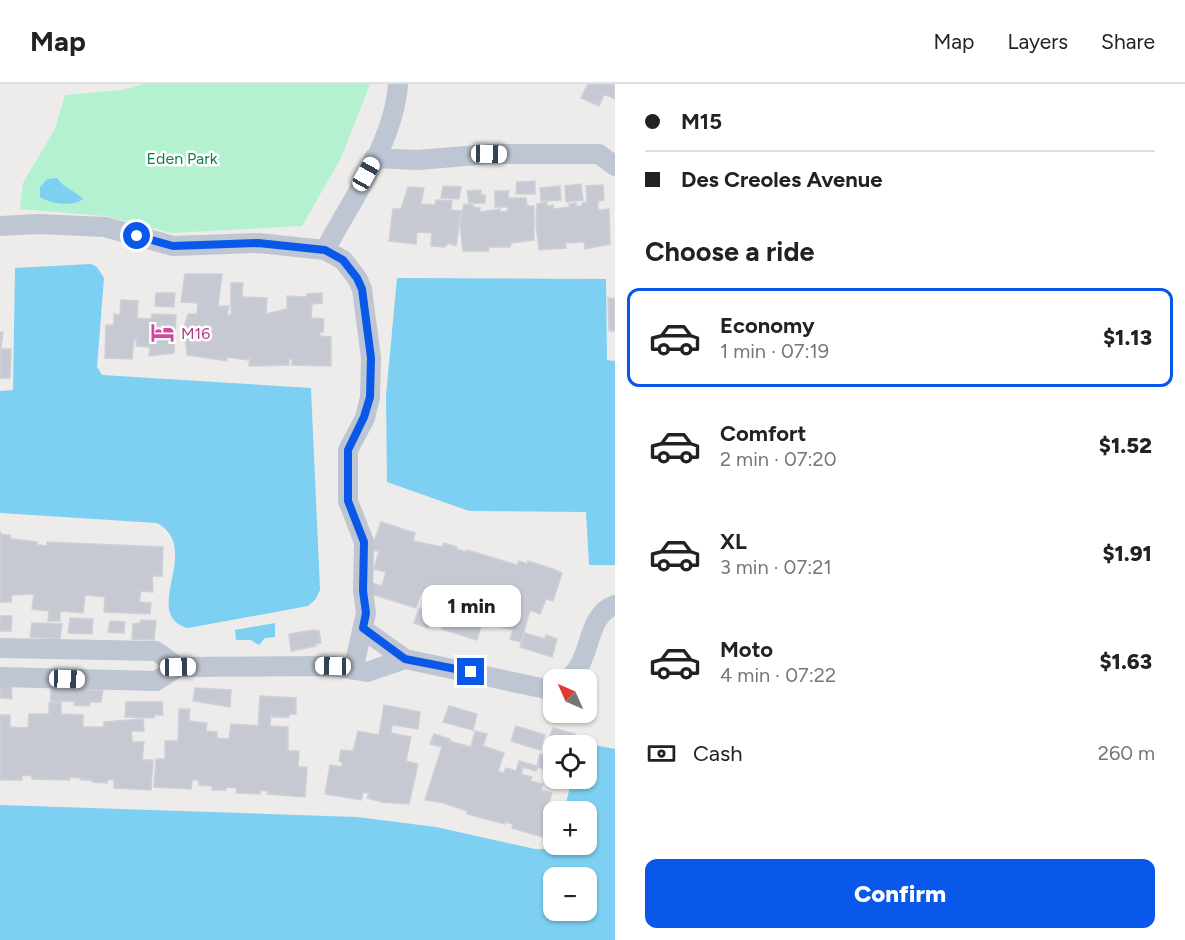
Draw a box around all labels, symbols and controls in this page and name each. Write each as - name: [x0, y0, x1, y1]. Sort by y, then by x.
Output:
- text: Map: [30, 24, 86, 58]
- text: Map: [934, 29, 974, 54]
- text: Layers: [1007, 29, 1068, 54]
- text: Share: [1101, 29, 1155, 54]
- text: M15: [681, 108, 722, 135]
- car: [471, 145, 507, 163]
- park label: Eden Park: [147, 149, 218, 168]
- car: [349, 154, 383, 194]
- text: Des Creoles Avenue: [681, 166, 882, 193]
- route start: [123, 222, 150, 249]
- text: Choose a ride: [645, 235, 814, 268]
- icon: car: [648, 311, 702, 365]
- text: Economy: [720, 312, 815, 339]
- hotel icon: M16: [150, 320, 176, 346]
- place label: M16: [181, 324, 210, 343]
- text: $1.13: [1103, 324, 1152, 351]
- text: 1 min · 07:19: [720, 339, 829, 363]
- icon: car: [648, 419, 702, 473]
- text: Comfort: [720, 420, 806, 447]
- text: $1.52: [1099, 432, 1152, 459]
- text: 2 min · 07:20: [720, 447, 837, 471]
- icon: car: [648, 527, 702, 581]
- text: XL: [720, 528, 747, 555]
- text: $1.91: [1102, 540, 1152, 567]
- text: 3 min · 07:21: [720, 555, 832, 579]
- callout: 1 min: [422, 585, 520, 627]
- text: 1 min: [448, 594, 495, 618]
- icon: car: [648, 635, 702, 689]
- text: Moto: [720, 636, 773, 663]
- text: $1.63: [1099, 648, 1152, 675]
- car: [315, 657, 351, 675]
- car: [160, 658, 196, 676]
- route end: [457, 658, 484, 685]
- text: 4 min · 07:22: [720, 663, 836, 687]
- car: [49, 669, 85, 689]
- north arrow: [543, 669, 597, 723]
- map controls: [543, 669, 597, 921]
- button: locate: [543, 735, 597, 789]
- icon: cash: [645, 737, 678, 770]
- text: Cash: [693, 740, 743, 767]
- text: 260 m: [1098, 741, 1155, 765]
- button: +: [543, 801, 597, 855]
- button: Confirm: [645, 859, 1155, 928]
- button: −: [543, 867, 597, 921]

